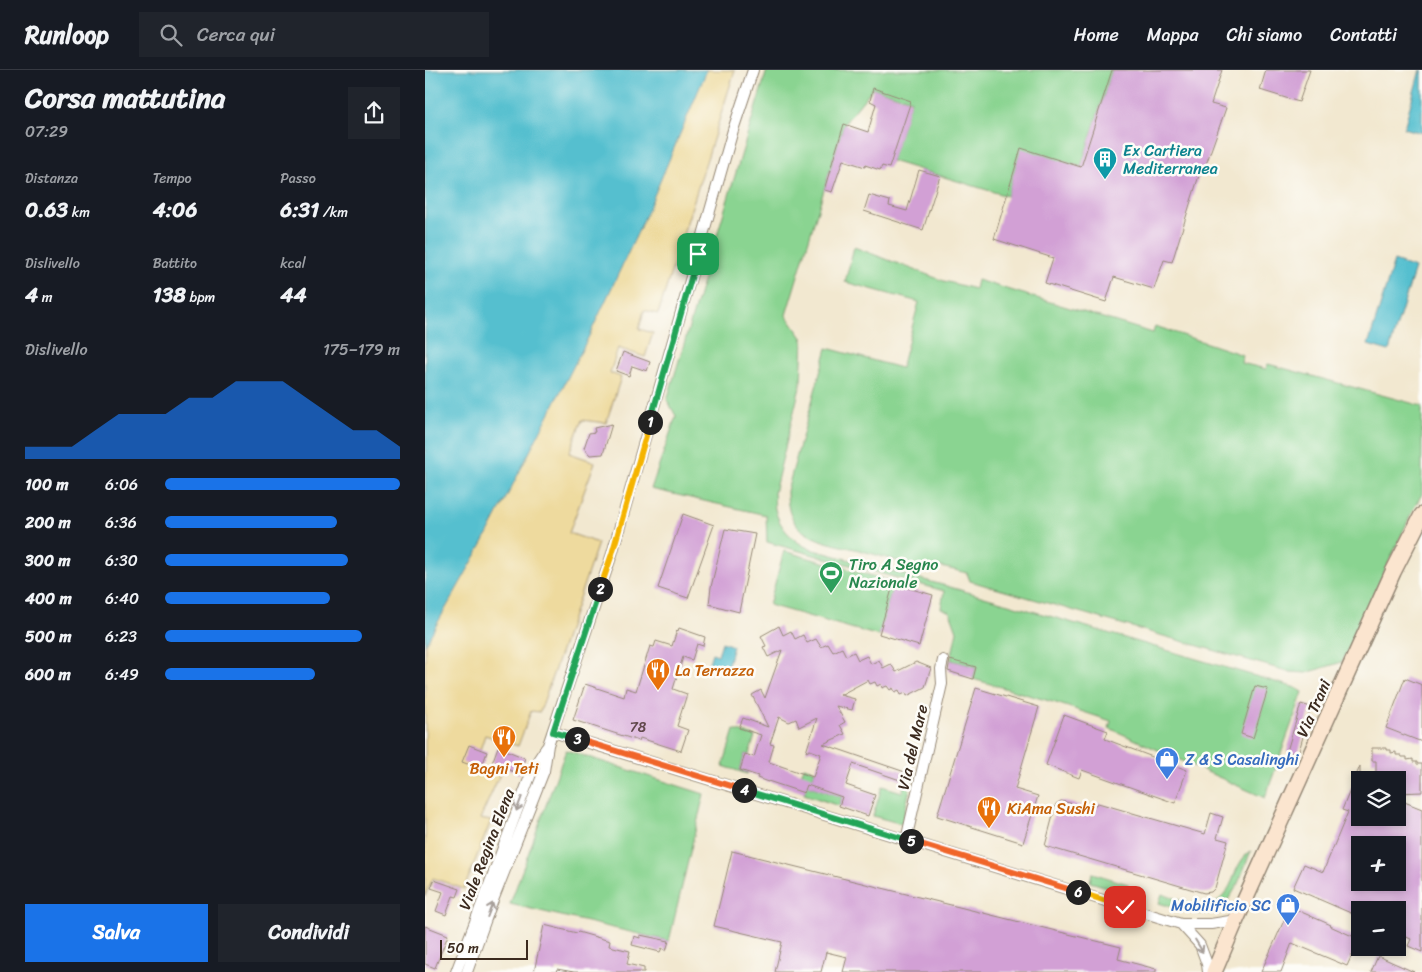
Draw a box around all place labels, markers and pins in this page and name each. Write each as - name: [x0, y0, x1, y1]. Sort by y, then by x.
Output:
- place label: Ex Cartiera Mediterranea: [1123, 136, 1218, 183]
- building icon: Ex Cartiera Mediterranea: [1092, 146, 1118, 180]
- pin: [677, 233, 719, 275]
- pin: 1: [637, 410, 663, 434]
- place label: Tiro A Segno Nazionale: [849, 550, 938, 597]
- sports icon: Tiro A Segno Nazionale: [818, 560, 844, 594]
- pin: 2: [587, 576, 613, 602]
- place label: La Terrazza: [675, 656, 754, 685]
- restaurant icon: La Terrazza: [645, 657, 671, 691]
- restaurant icon: Bagni Teti: [491, 724, 517, 758]
- pin: 3: [565, 726, 589, 752]
- place label: Z & S Casalinghi: [1185, 745, 1299, 774]
- shop icon: Z & S Casalinghi: [1154, 746, 1180, 780]
- place label: Bagni Teti: [469, 754, 539, 783]
- pin: 4: [731, 778, 757, 802]
- place label: KiAma Sushi: [1007, 794, 1095, 823]
- restaurant icon: KiAma Sushi: [976, 795, 1002, 829]
- pin: 5: [899, 828, 923, 854]
- pin: 6: [1065, 880, 1091, 904]
- pin: [1104, 886, 1146, 928]
- place label: Mobilificio SC: [1171, 891, 1271, 920]
- shop icon: Mobilificio SC: [1275, 892, 1301, 926]

